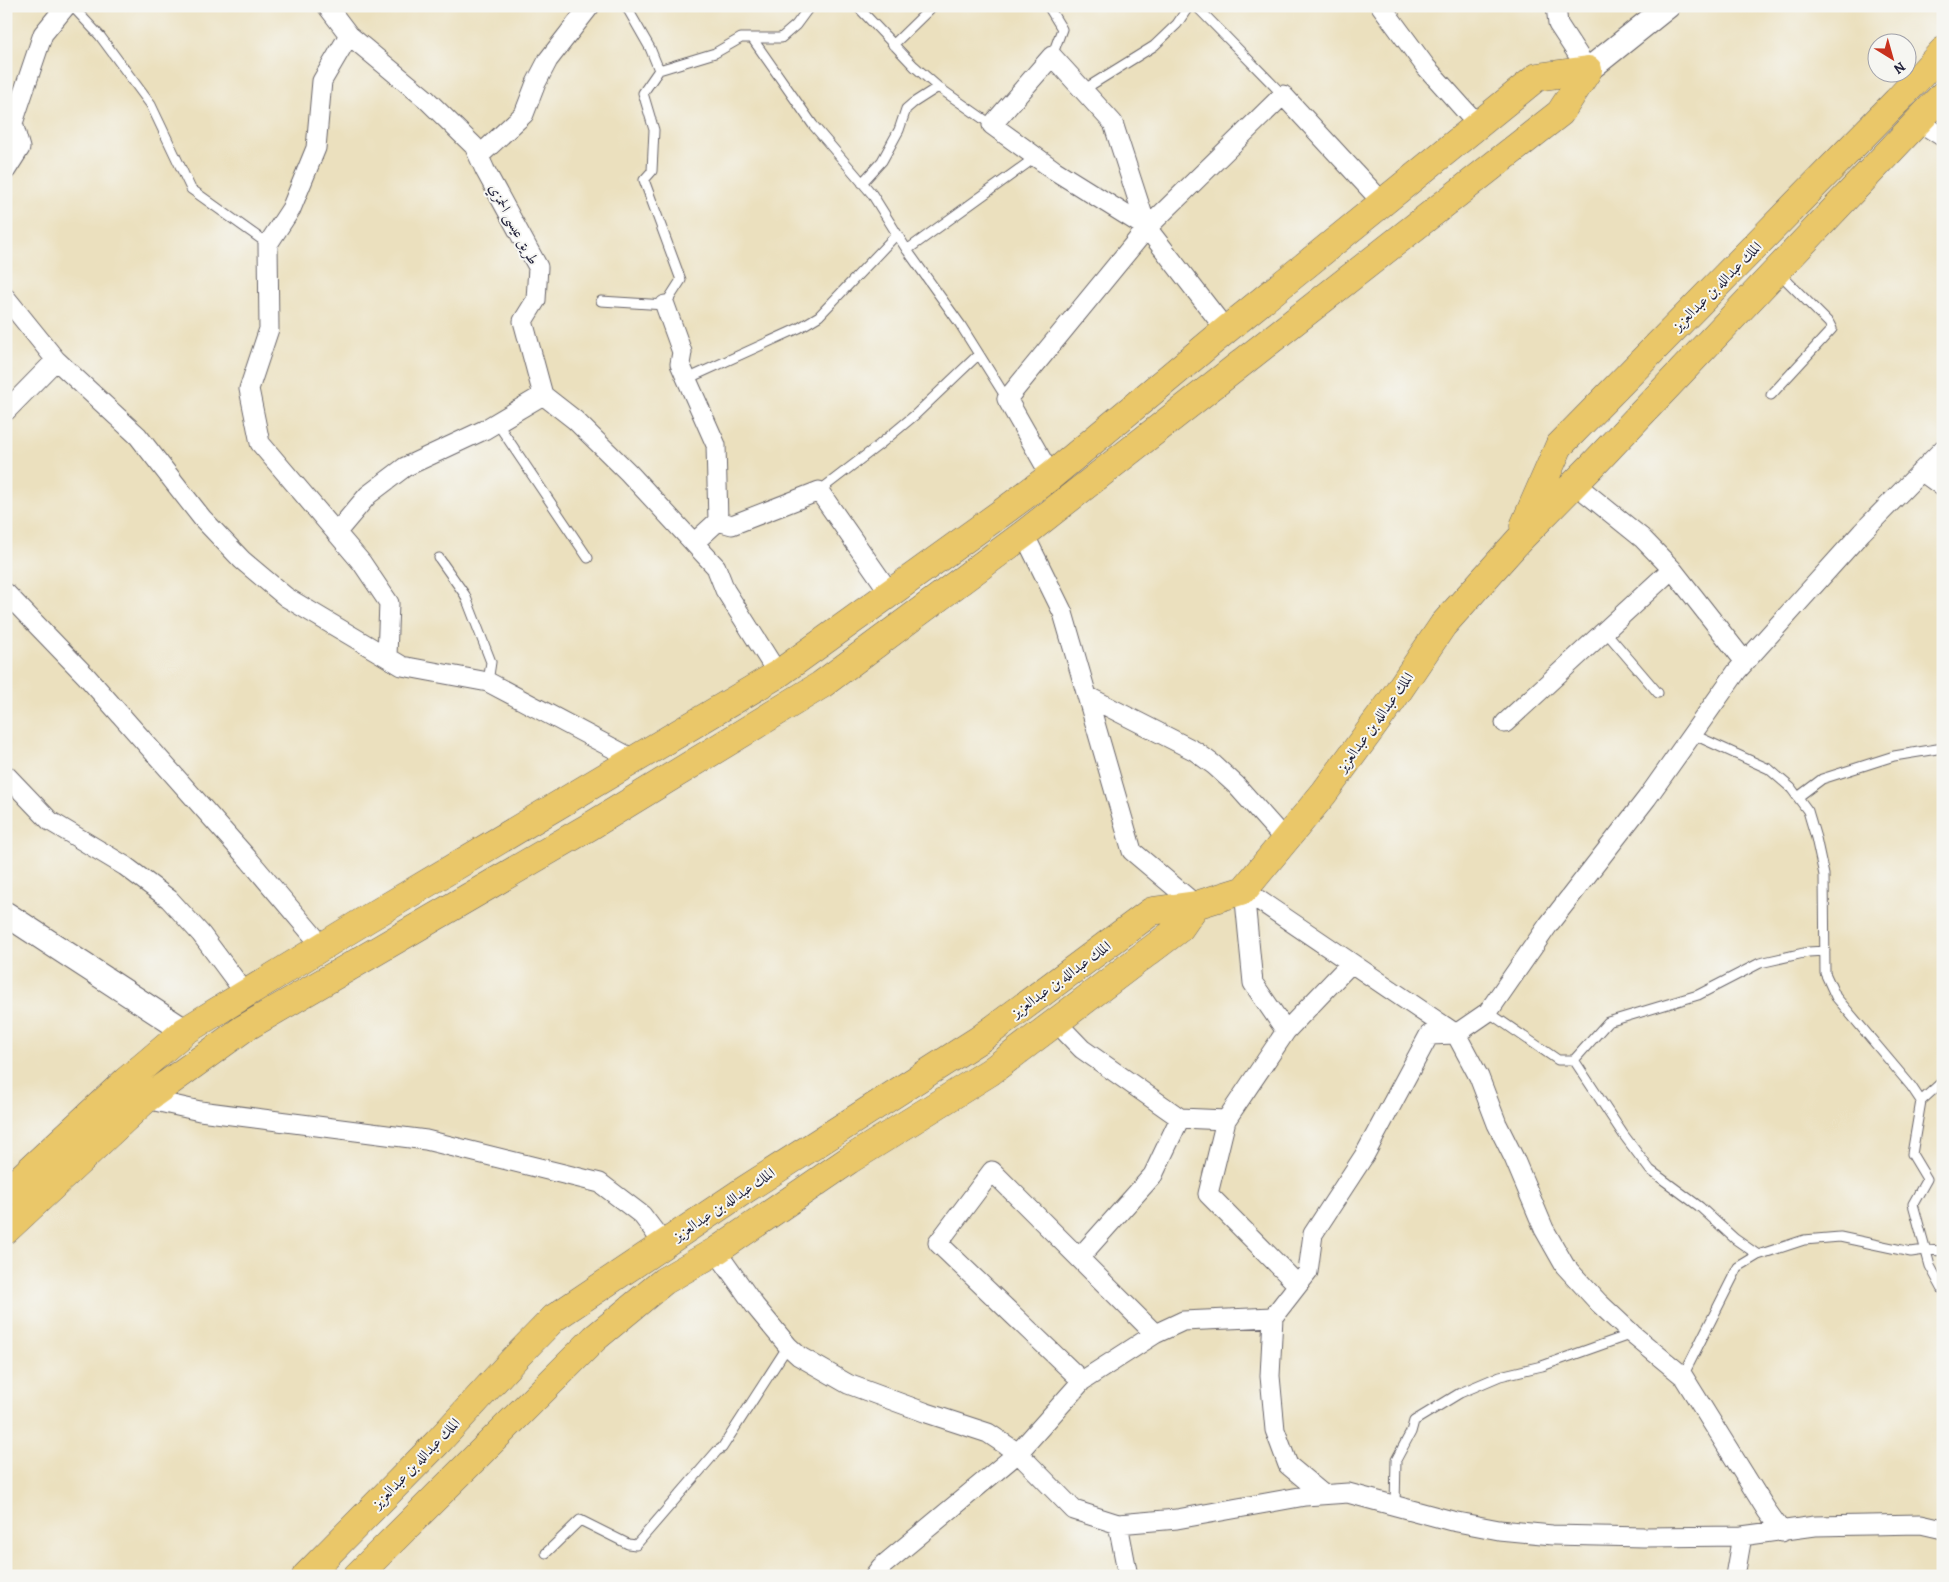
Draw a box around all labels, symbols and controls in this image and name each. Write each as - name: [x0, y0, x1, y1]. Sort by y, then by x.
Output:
- north arrow: [1866, 32, 1916, 82]
- text: N: [1890, 57, 1909, 79]
- street label: طريق عيسى الحمزي: [482, 180, 544, 269]
- street label: الملك عبدالله بن عبدالعزيز: [1667, 237, 1766, 336]
- street label: الملك عبدالله بن عبدالعزيز: [1331, 668, 1418, 778]
- street label: الملك عبدالله بن عبدالعزيز: [1005, 936, 1115, 1023]
- street label: الملك عبدالله بن عبدالعزيز: [668, 1162, 779, 1247]
- street label: الملك عبدالله بن عبدالعزيز: [366, 1413, 464, 1514]

